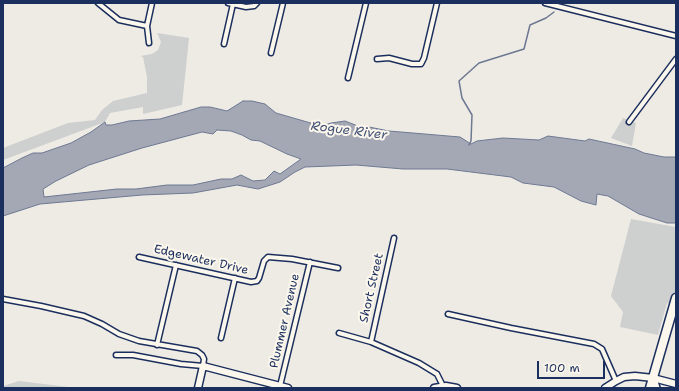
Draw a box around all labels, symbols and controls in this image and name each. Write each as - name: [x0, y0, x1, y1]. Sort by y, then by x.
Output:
- water label: Rogue River: [310, 119, 388, 143]
- street label: Edgewater Drive: [152, 242, 250, 278]
- street label: Short Street: [357, 252, 387, 324]
- street label: Plummer Avenue: [267, 272, 303, 370]
- scale bar: [539, 353, 607, 379]
- text: 100 m: [544, 360, 580, 376]

